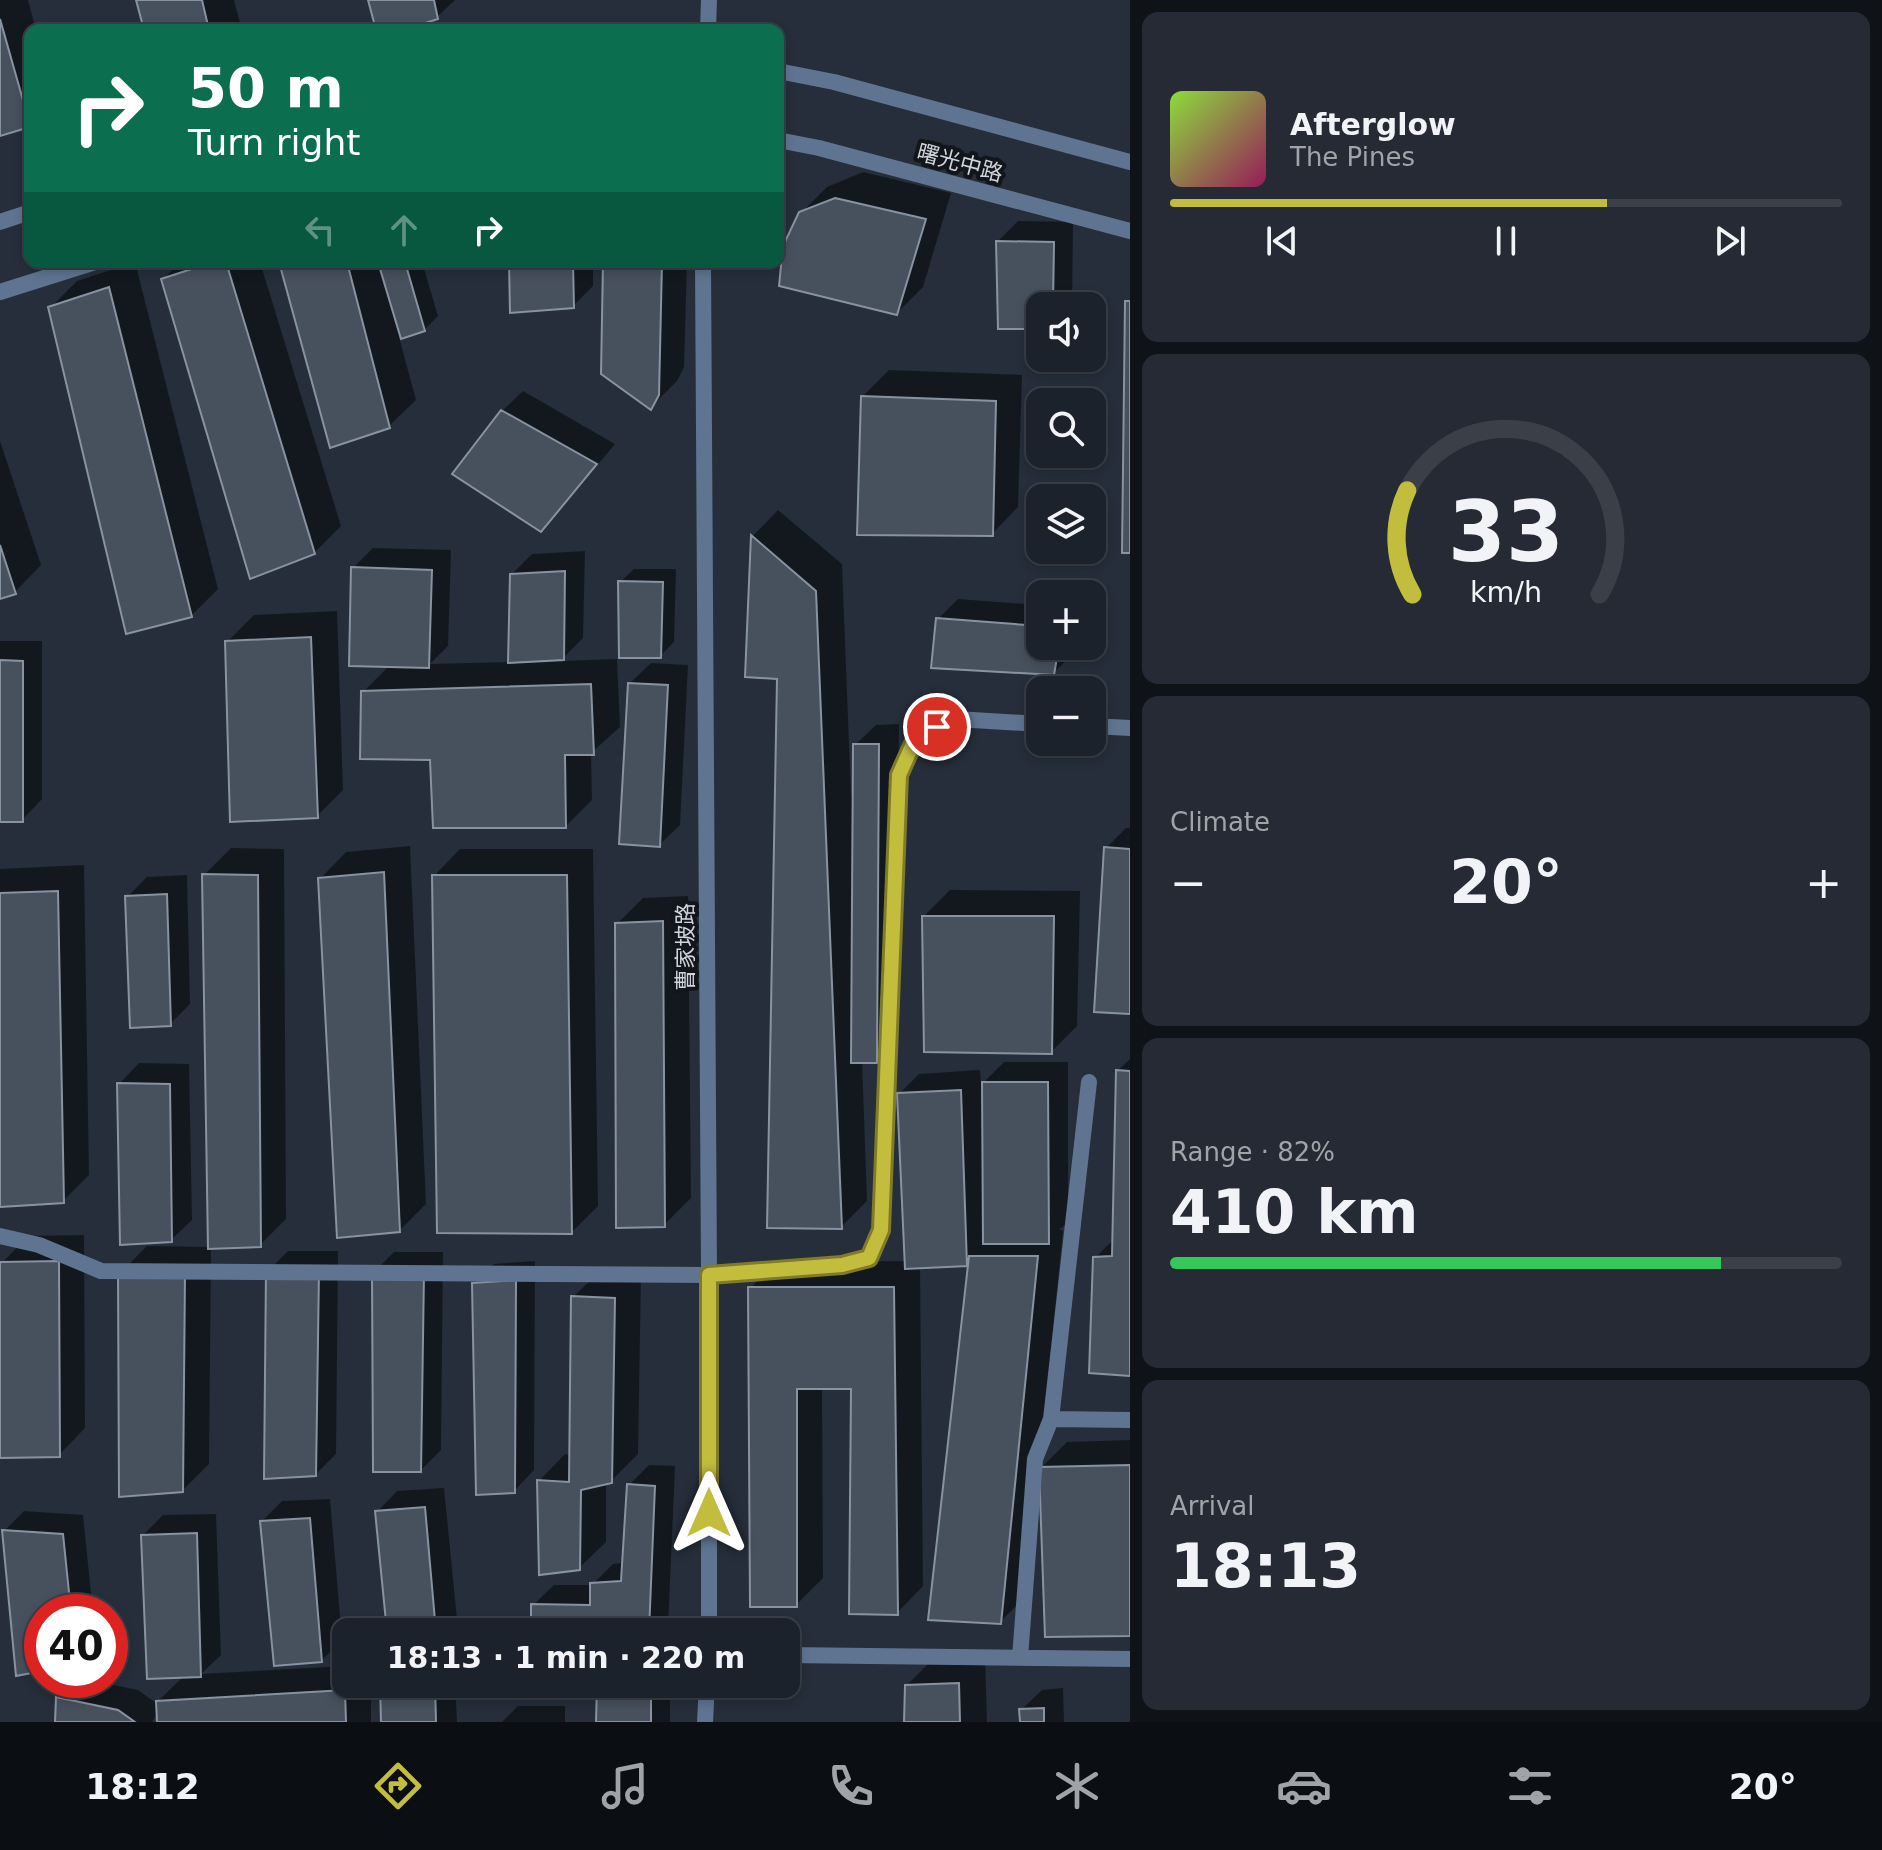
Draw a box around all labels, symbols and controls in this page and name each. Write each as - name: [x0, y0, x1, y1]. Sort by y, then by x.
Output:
- text: 50 m: [188, 55, 344, 120]
- icon: right: [56, 56, 160, 160]
- text: Afterglow: [1290, 107, 1456, 142]
- text: Turn right: [188, 122, 360, 163]
- street label: 曙光中路: [914, 140, 1006, 186]
- text: The Pines: [1290, 142, 1415, 172]
- icon: left: [298, 208, 342, 252]
- icon: ahead: [382, 208, 426, 252]
- icon: right: [466, 208, 510, 252]
- icon: previous: [1260, 219, 1304, 263]
- icon: pause: [1484, 219, 1528, 263]
- icon: next: [1708, 219, 1752, 263]
- map controls: [1026, 292, 1106, 756]
- button: sound: [1026, 292, 1106, 372]
- button: search: [1026, 388, 1106, 468]
- button: layers: [1026, 484, 1106, 564]
- text: 33: [1448, 484, 1564, 581]
- text: km/h: [1470, 575, 1542, 609]
- button: +: [1026, 580, 1106, 660]
- button: −: [1026, 676, 1106, 756]
- pin: [903, 693, 971, 761]
- icon: arrive: [915, 705, 959, 749]
- text: Climate: [1170, 807, 1270, 837]
- text: 20°: [1449, 847, 1563, 917]
- text: −: [1170, 857, 1207, 908]
- text: +: [1805, 857, 1842, 908]
- street label: 曹家坡路: [673, 903, 698, 991]
- text: Range · 82%: [1170, 1137, 1335, 1167]
- text: 410 km: [1170, 1177, 1419, 1247]
- position arrow: [667, 1471, 751, 1555]
- text: Arrival: [1170, 1491, 1254, 1521]
- text: 18:13: [1170, 1531, 1361, 1601]
- speed limit sign: 40: [24, 1594, 128, 1698]
- text: 18:13 · 1 min · 220 m: [387, 1640, 745, 1675]
- icon: directions: [370, 1758, 426, 1814]
- icon: music: [597, 1758, 653, 1814]
- icon: phone: [823, 1758, 879, 1814]
- icon: climate: [1049, 1758, 1105, 1814]
- icon: car: [1276, 1758, 1332, 1814]
- icon: filters: [1502, 1758, 1558, 1814]
- text: 18:12: [85, 1766, 200, 1807]
- text: 20°: [1729, 1766, 1797, 1807]

